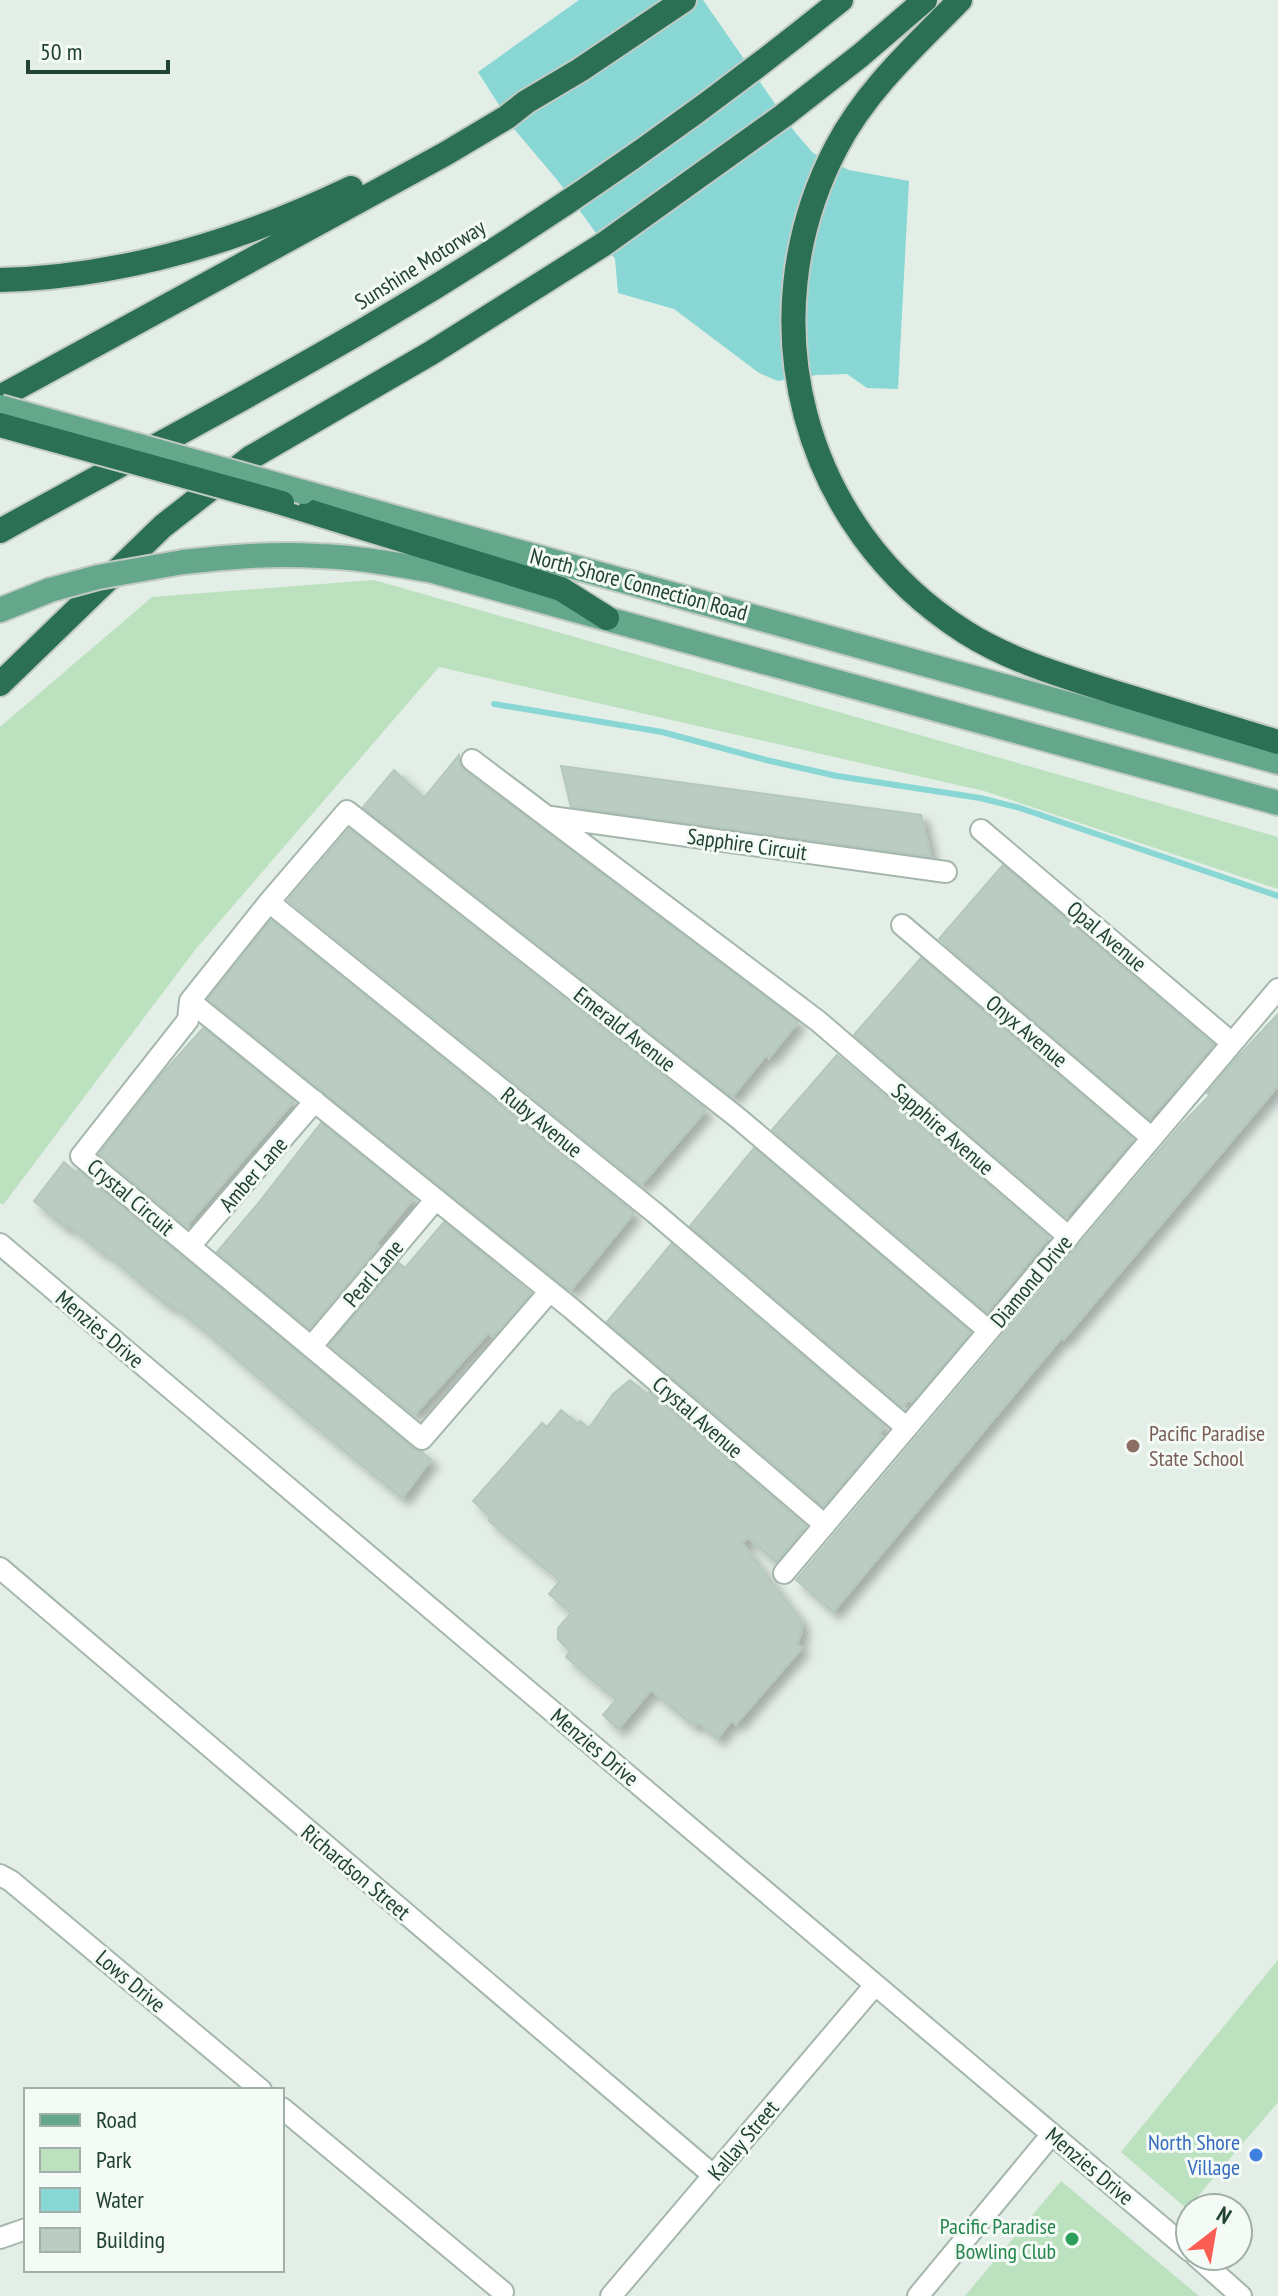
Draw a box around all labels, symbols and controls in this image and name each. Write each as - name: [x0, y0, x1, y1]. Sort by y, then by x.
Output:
- scale bar: [28, 24, 168, 74]
- text: 50 m: [40, 36, 82, 67]
- street label: Sunshine Motorway: [349, 212, 491, 315]
- street label: North Shore Connection Road: [527, 542, 751, 626]
- street label: Sapphire Circuit: [685, 822, 809, 866]
- street label: Opal Avenue: [1062, 895, 1152, 977]
- street label: Emerald Avenue: [568, 980, 682, 1078]
- street label: Onyx Avenue: [980, 989, 1074, 1073]
- street label: Sapphire Avenue: [886, 1077, 1000, 1181]
- street label: Ruby Avenue: [496, 1081, 588, 1163]
- street label: Amber Lane: [213, 1131, 293, 1217]
- street label: Crystal Circuit: [82, 1152, 180, 1242]
- street label: Diamond Drive: [984, 1229, 1078, 1333]
- street label: Pearl Lane: [337, 1234, 409, 1312]
- street label: Menzies Drive: [50, 1284, 150, 1374]
- street label: Crystal Avenue: [647, 1370, 749, 1464]
- place label: Pacific Paradise State School: [1149, 1419, 1265, 1472]
- marker: Pacific Paradise State School: [1124, 1437, 1142, 1455]
- street label: Menzies Drive: [545, 1702, 645, 1792]
- street label: Richardson Street: [296, 1818, 416, 1926]
- street label: Lows Drive: [90, 1944, 172, 2018]
- legend: [24, 2088, 284, 2272]
- street label: Kallay Street: [701, 2094, 785, 2186]
- text: Road: [96, 2104, 137, 2135]
- street label: Menzies Drive: [1040, 2121, 1140, 2211]
- place label: North Shore Village: [1148, 2128, 1240, 2181]
- text: Park: [96, 2144, 132, 2175]
- marker: North Shore Village: [1247, 2146, 1265, 2164]
- text: Water: [96, 2184, 144, 2215]
- north arrow: [1174, 2192, 1254, 2272]
- text: N: [1212, 2200, 1237, 2230]
- place label: Pacific Paradise Bowling Club: [940, 2212, 1056, 2265]
- text: Building: [96, 2224, 165, 2255]
- marker: Pacific Paradise Bowling Club: [1063, 2230, 1081, 2248]

